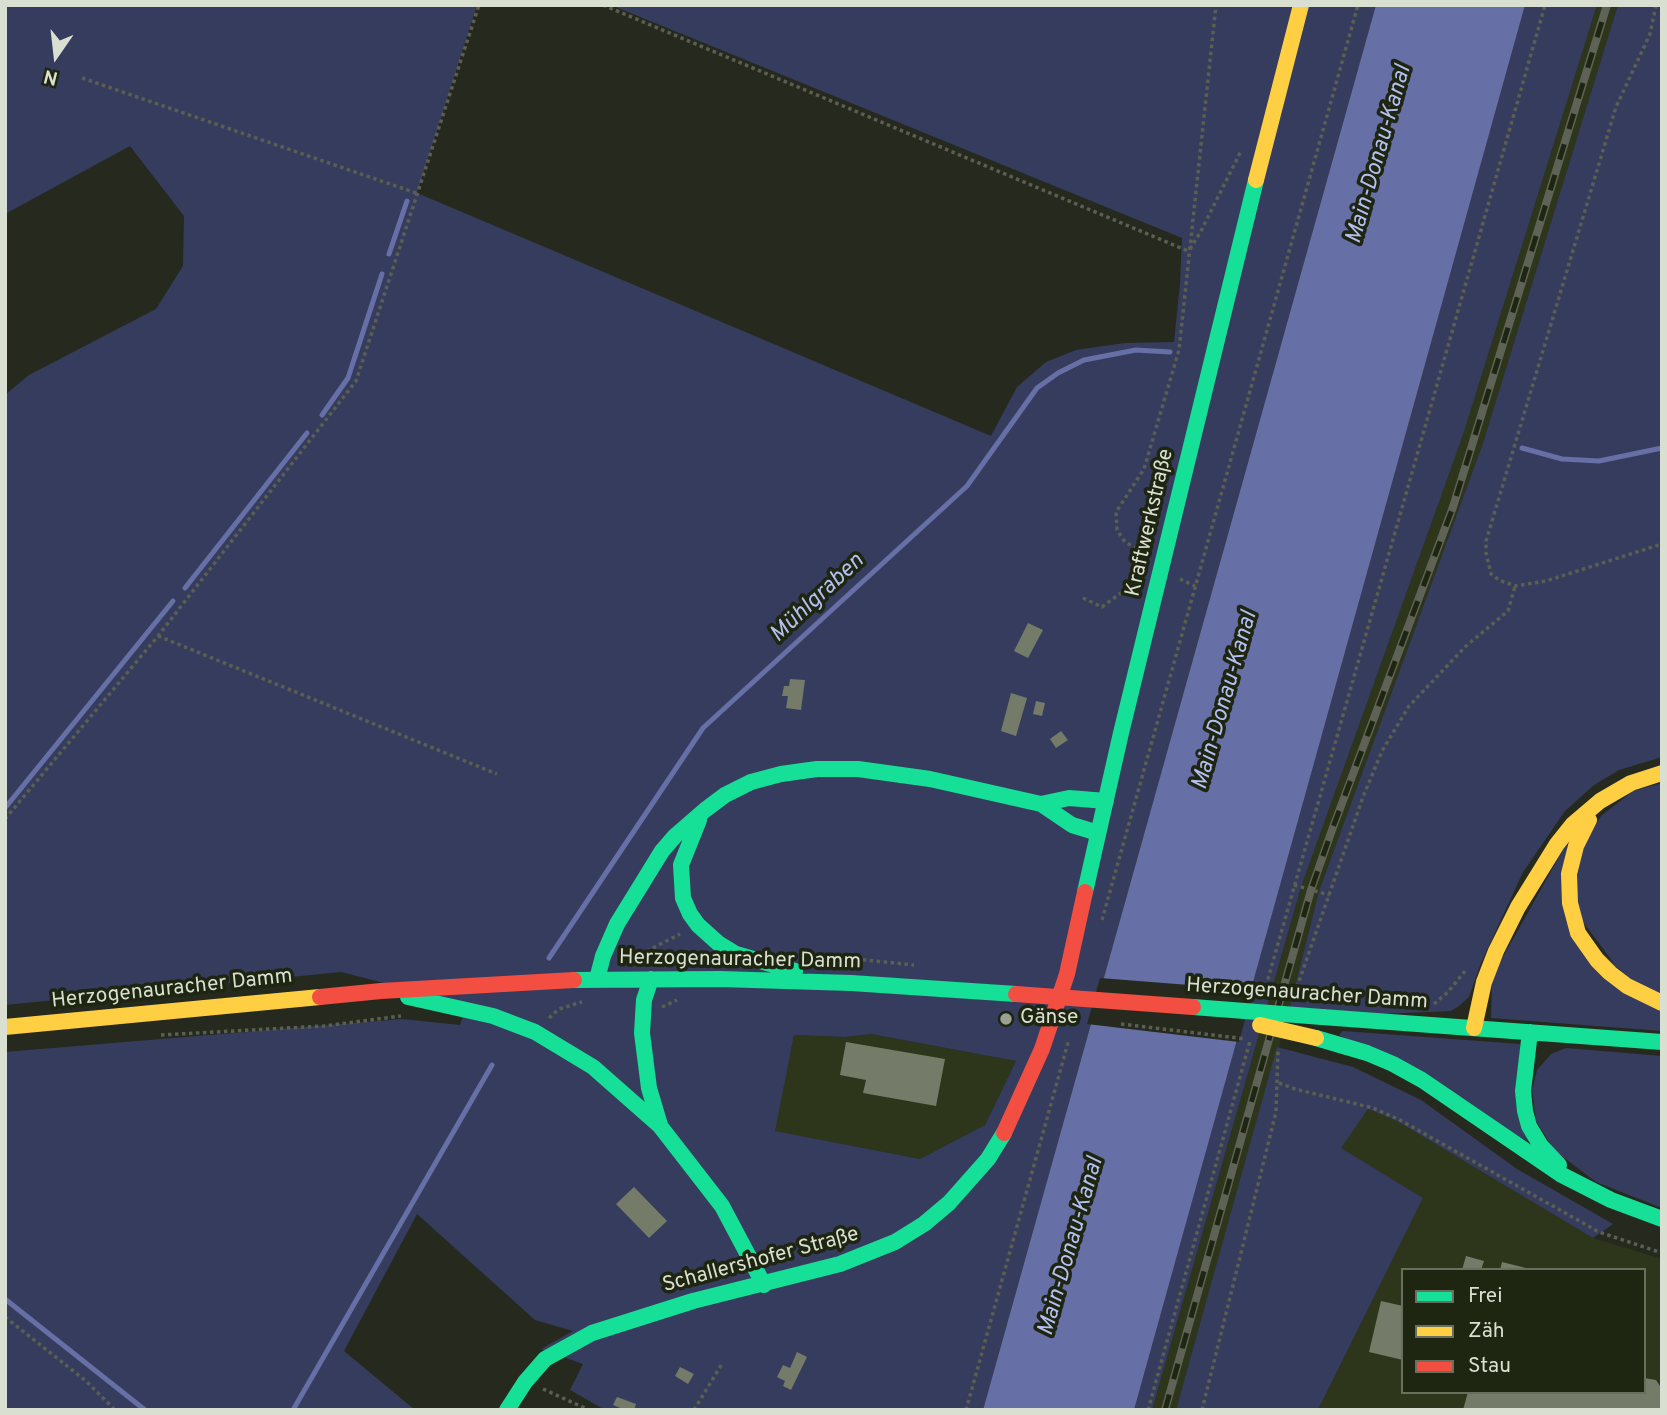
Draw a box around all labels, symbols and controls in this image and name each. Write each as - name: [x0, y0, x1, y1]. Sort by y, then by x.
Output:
- north arrow: [21, 21, 91, 91]
- text: N: [41, 63, 60, 90]
- water label: Main-Donau-Kanal: [1341, 63, 1419, 247]
- street label: Kraftwerkstraße: [1122, 447, 1180, 599]
- water label: Mühlgraben: [765, 549, 871, 649]
- water label: Main-Donau-Kanal: [1187, 609, 1265, 793]
- street label: Herzogenauracher Damm: [619, 946, 861, 976]
- street label: Herzogenauracher Damm: [50, 965, 294, 1015]
- street label: Herzogenauracher Damm: [1185, 974, 1429, 1016]
- place label: Gänse: [1020, 1006, 1078, 1032]
- marker: Gänse: [998, 1011, 1014, 1027]
- water label: Main-Donau-Kanal: [1033, 1155, 1111, 1339]
- street label: Schallershofer Straße: [660, 1223, 862, 1299]
- legend: [1401, 1268, 1646, 1394]
- text: Frei: [1468, 1283, 1503, 1310]
- text: Zäh: [1468, 1318, 1505, 1345]
- text: Stau: [1468, 1353, 1511, 1380]

